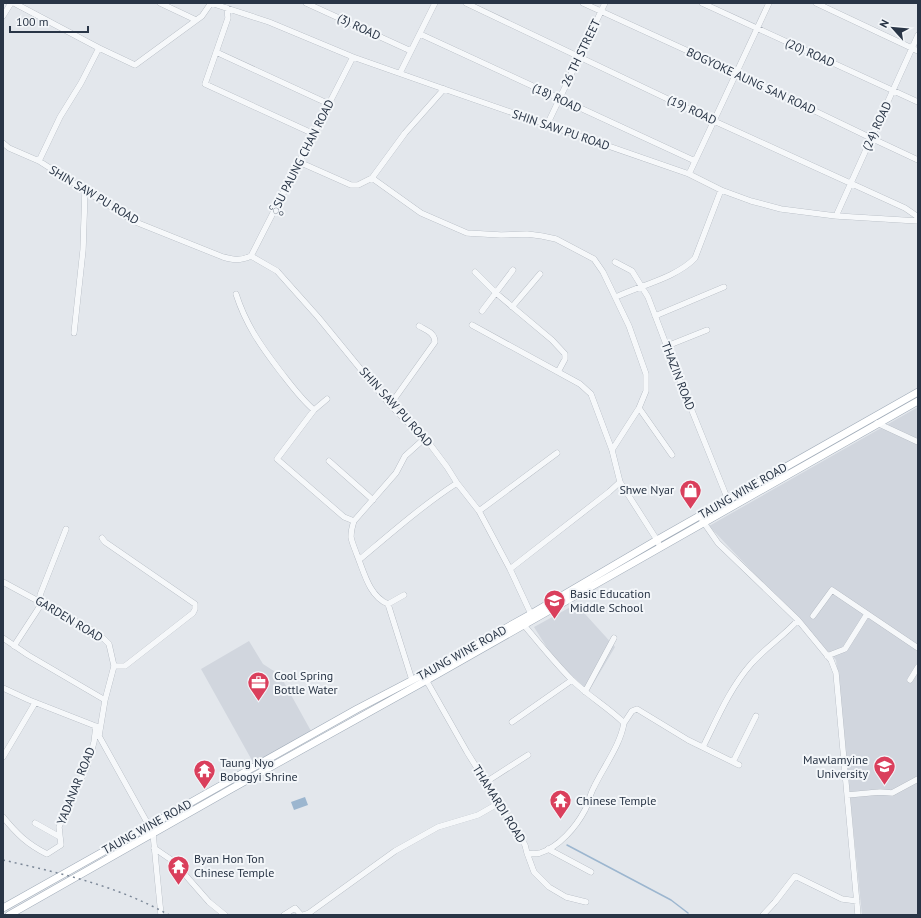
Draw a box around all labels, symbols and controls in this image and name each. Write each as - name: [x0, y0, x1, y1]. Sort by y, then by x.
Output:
- scale bar: [10, 8, 88, 34]
- north arrow: [873, 8, 913, 48]
- street label: (3) ROAD: [335, 10, 383, 43]
- text: 100 m: [16, 14, 49, 29]
- street label: 26 TH STREET: [558, 16, 604, 89]
- text: N: [876, 17, 892, 30]
- street label: (20) ROAD: [783, 35, 837, 70]
- street label: BOGYOKE AUNG SAN ROAD: [684, 44, 818, 117]
- street label: (18) ROAD: [530, 80, 584, 115]
- street label: (19) ROAD: [665, 92, 719, 127]
- street label: ်ွSU PAUNG CHAN ROAD: [266, 97, 340, 218]
- street label: (24) ROAD: [859, 99, 894, 153]
- street label: SHIN SAW PU ROAD: [510, 106, 612, 153]
- street label: SHIN SAW PU ROAD: [47, 162, 142, 227]
- street label: THAZIN ROAD: [659, 339, 698, 412]
- street label: SHIN SAW PU ROAD: [357, 364, 436, 450]
- street label: TAUNG WINE ROAD: [696, 459, 790, 522]
- shop icon: Shwe Nyar: [677, 477, 703, 510]
- place label: Shwe Nyar: [619, 482, 674, 497]
- place label: Basic Education Middle School: [570, 586, 651, 615]
- school or university icon: Basic Education Middle School: [542, 588, 568, 621]
- street label: GARDEN ROAD: [33, 592, 106, 645]
- street label: TAUNG WINE ROAD: [415, 622, 509, 683]
- place label: Cool Spring Bottle Water: [274, 668, 338, 697]
- office icon: Cool Spring Bottle Water: [245, 670, 271, 703]
- street label: YADANAR ROAD: [53, 745, 98, 827]
- place label: Mawlamyine University: [803, 752, 868, 781]
- school or university icon: Mawlamyine University: [871, 754, 897, 787]
- place label: Taung Nyo Bobogyi Shrine: [220, 755, 298, 784]
- temple icon: Taung Nyo Bobogyi Shrine: [192, 757, 218, 790]
- street label: THAMARDI ROAD: [469, 762, 530, 846]
- temple icon: Chinese Temple: [548, 788, 574, 821]
- place label: Chinese Temple: [576, 793, 656, 808]
- street label: TAUNG WINE ROAD: [100, 796, 194, 857]
- place label: Byan Hon Ton Chinese Temple: [194, 851, 274, 880]
- temple icon: Byan Hon Ton Chinese Temple: [165, 853, 191, 886]

